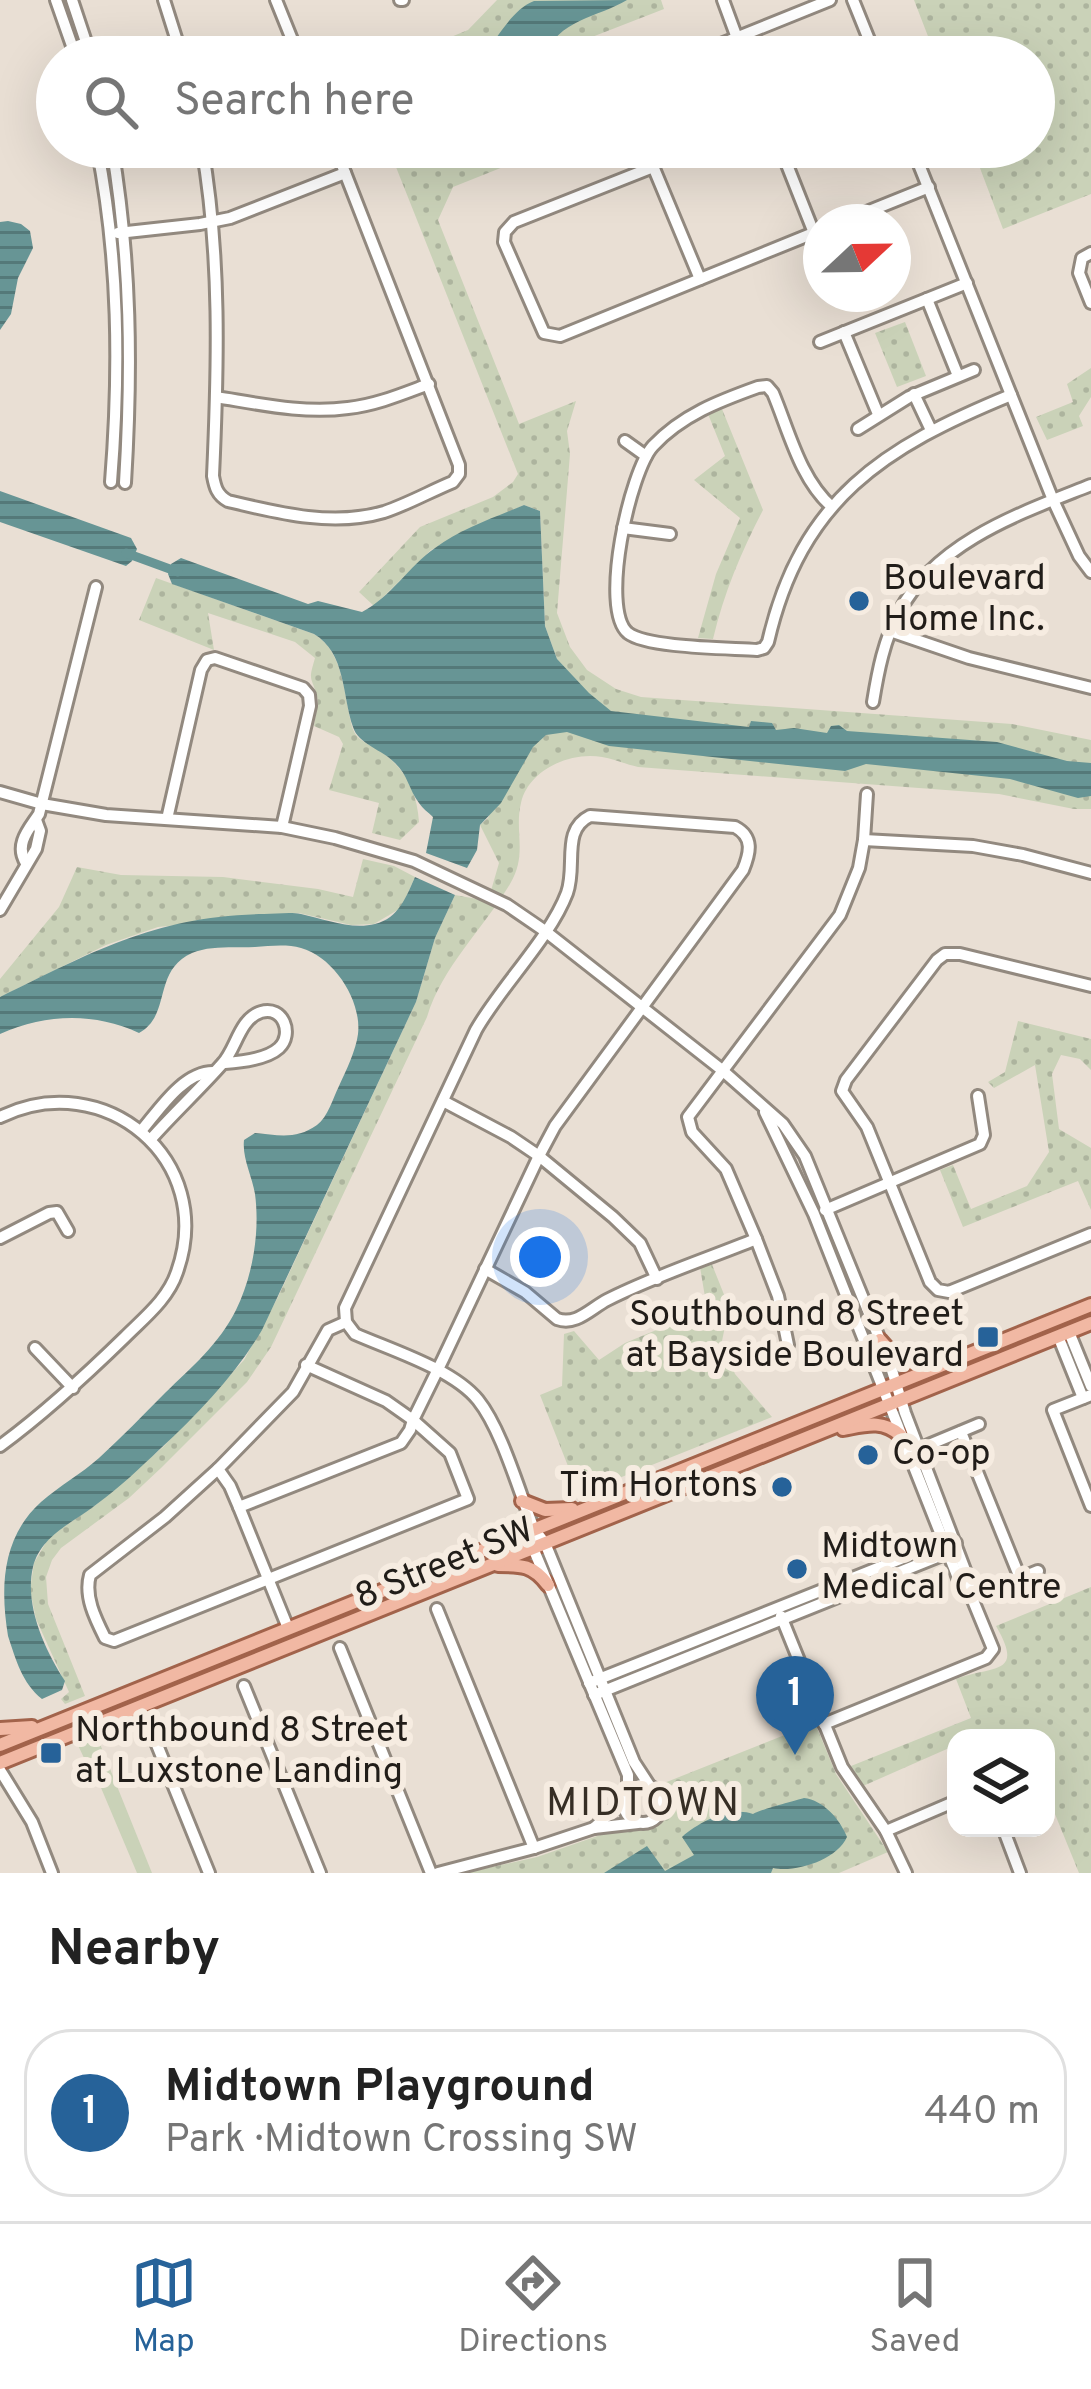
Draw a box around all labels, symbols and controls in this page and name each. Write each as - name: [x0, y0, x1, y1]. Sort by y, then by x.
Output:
- search box: [36, 36, 1055, 168]
- icon: search: [78, 69, 144, 135]
- text: Search here: [174, 74, 414, 131]
- north arrow: [803, 204, 911, 312]
- place label: Boulevard Home Inc.: [883, 557, 1046, 644]
- marker: Boulevard Home Inc.: [846, 588, 872, 614]
- your location: [510, 1227, 570, 1287]
- place label: Southbound 8 Street at Bayside Boulevard: [625, 1293, 964, 1380]
- marker: Southbound 8 Street at Bayside Boulevard: [975, 1324, 1001, 1350]
- place label: Co-op: [892, 1432, 991, 1478]
- marker: Co-op: [855, 1442, 881, 1468]
- place label: Tim Hortons: [559, 1464, 758, 1510]
- marker: Tim Hortons: [769, 1474, 795, 1500]
- street label: 8 Street SW: [349, 1508, 541, 1622]
- place label: Midtown Medical Centre: [821, 1525, 1061, 1612]
- marker: Midtown Medical Centre: [784, 1556, 810, 1582]
- pin: 1: [756, 1656, 834, 1755]
- place label: Northbound 8 Street at Luxstone Landing: [75, 1709, 409, 1796]
- map controls: [947, 1729, 1055, 1837]
- button: layers: [947, 1729, 1055, 1837]
- marker: Northbound 8 Street at Luxstone Landing: [38, 1740, 64, 1766]
- district label: MIDTOWN: [546, 1781, 742, 1830]
- text: Nearby: [48, 1919, 220, 1984]
- text: Midtown Playground: [165, 2060, 594, 2117]
- text: 1: [82, 2089, 98, 2138]
- text: 440 m: [924, 2089, 1040, 2138]
- text: Park · Midtown Crossing SW: [165, 2117, 638, 2166]
- tab: Map: [131, 2250, 197, 2364]
- tab: Directions: [458, 2250, 608, 2364]
- tab: Saved: [870, 2250, 960, 2364]

